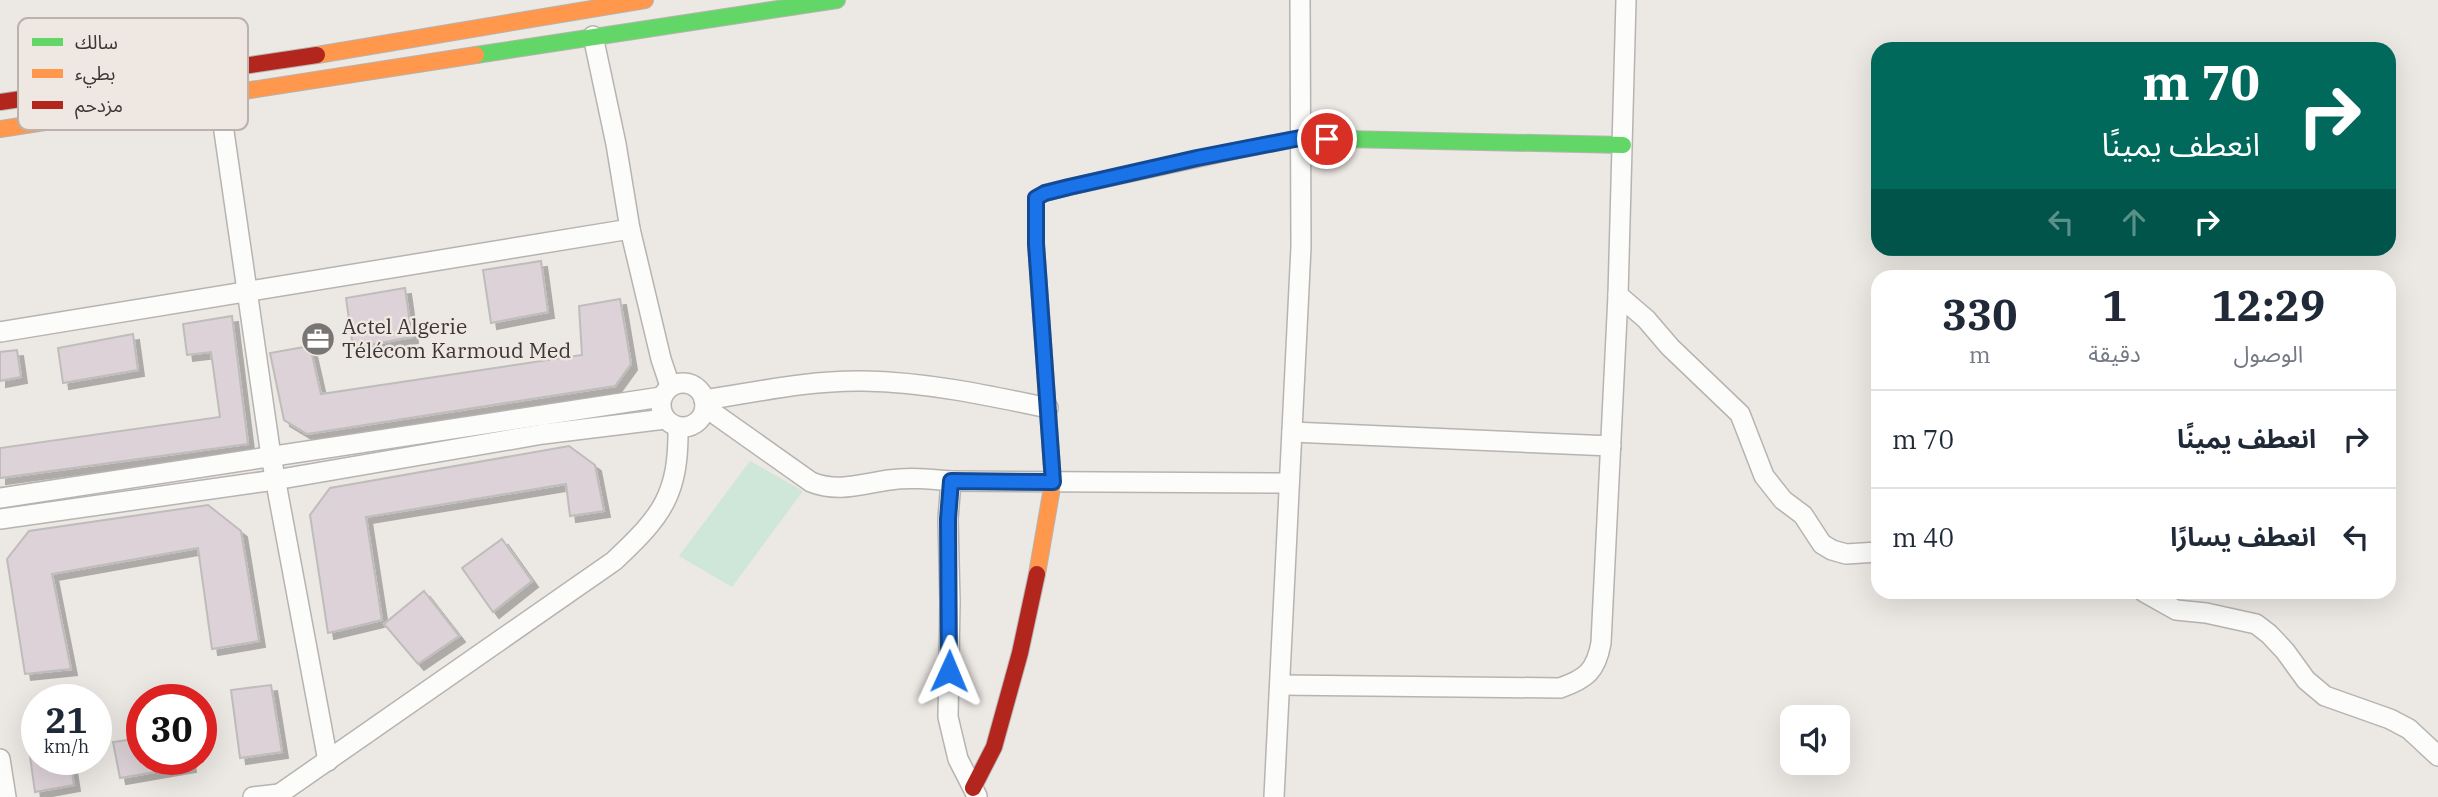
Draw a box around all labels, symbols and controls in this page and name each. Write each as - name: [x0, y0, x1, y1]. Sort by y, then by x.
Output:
- legend: [18, 18, 248, 130]
- text: سالك: [75, 30, 118, 54]
- text: 70 m: [2142, 50, 2260, 113]
- text: بطيء: [75, 61, 115, 88]
- icon: right: [2284, 70, 2375, 161]
- text: مزدحم: [75, 93, 123, 120]
- pin: [1297, 109, 1357, 169]
- icon: arrive: [1308, 120, 1346, 158]
- text: انعطف يمينًا: [2102, 123, 2260, 165]
- icon: left: [2042, 203, 2080, 241]
- icon: ahead: [2115, 203, 2153, 241]
- icon: right: [2188, 203, 2226, 241]
- text: 1: [2102, 278, 2127, 333]
- text: 12:29: [2212, 278, 2325, 333]
- text: 330: [1942, 287, 2017, 342]
- place label: Actel Algerie Télécom Karmoud Med: [342, 312, 571, 364]
- office icon: Actel Algerie Télécom Karmoud Med: [299, 320, 337, 358]
- text: دقيقة: [2088, 338, 2141, 368]
- text: الوصول: [2233, 338, 2303, 368]
- text: m: [1969, 339, 1991, 369]
- icon: right: [2337, 420, 2375, 458]
- text: انعطف يمينًا: [2177, 421, 2316, 455]
- text: 70 m: [1892, 422, 1954, 456]
- icon: left: [2337, 518, 2375, 556]
- text: انعطف يسارًا: [2170, 519, 2316, 553]
- text: 40 m: [1892, 520, 1954, 554]
- position arrow: [912, 634, 986, 708]
- speed limit sign: 30: [126, 684, 217, 775]
- text: 21: [45, 697, 88, 743]
- map controls: [1780, 705, 1850, 775]
- button: sound: [1780, 705, 1850, 775]
- text: km/h: [44, 735, 89, 758]

